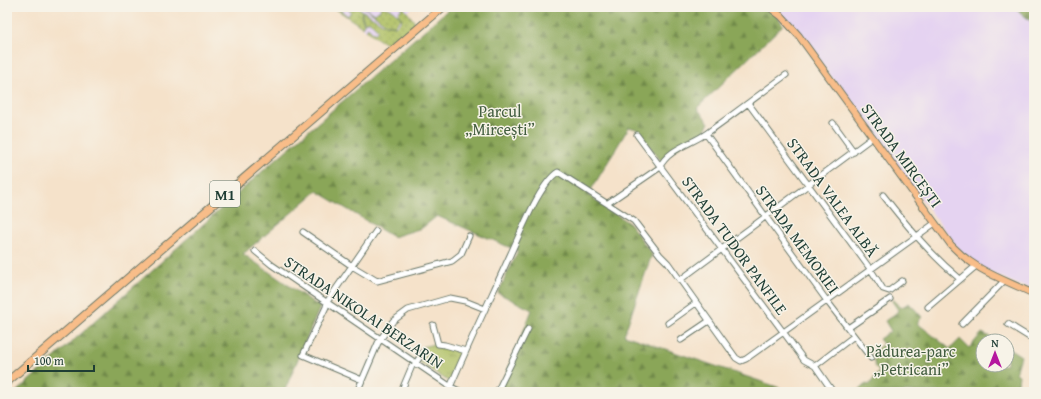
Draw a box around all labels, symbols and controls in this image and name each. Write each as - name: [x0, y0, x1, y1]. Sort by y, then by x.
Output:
- street label: STRADA MIRCEȘTI: [856, 98, 948, 212]
- park label: Parcul „Mircești”: [465, 99, 535, 141]
- street label: STRADA VALEA ALBĂ: [782, 132, 885, 262]
- street label: STRADA TUDOR PANFILE: [676, 171, 794, 319]
- street label: STRADA MEMORIEI: [750, 180, 846, 298]
- road number: M1: [210, 181, 240, 207]
- street label: STRADA NIKOLAI BERZARIN: [280, 250, 449, 375]
- north arrow: [975, 333, 1015, 373]
- text: N: [991, 335, 999, 351]
- park label: Pădurea-parc „Petricani”: [866, 339, 956, 381]
- scale bar: [28, 347, 94, 373]
- text: 100 m: [34, 352, 64, 369]

